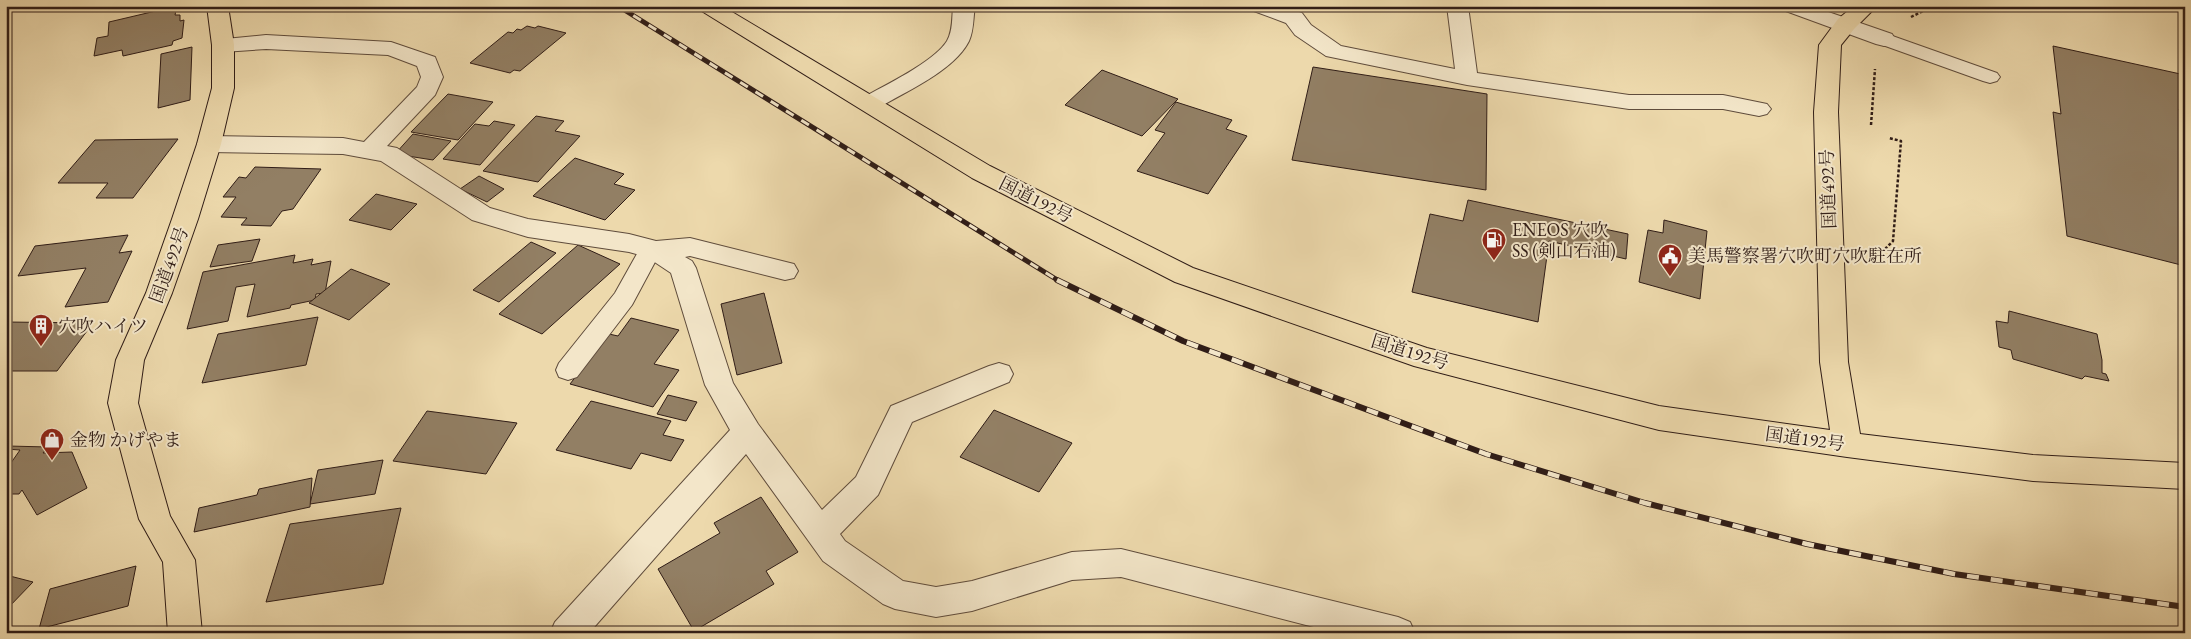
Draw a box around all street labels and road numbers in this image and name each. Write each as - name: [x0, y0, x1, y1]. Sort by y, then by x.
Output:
- street label: 国道492号: [1815, 149, 1840, 229]
- street label: 国道192号: [995, 171, 1077, 228]
- street label: 国道492号: [144, 223, 193, 306]
- street label: 国道192号: [1369, 329, 1452, 374]
- street label: 国道192号: [1764, 422, 1846, 455]

